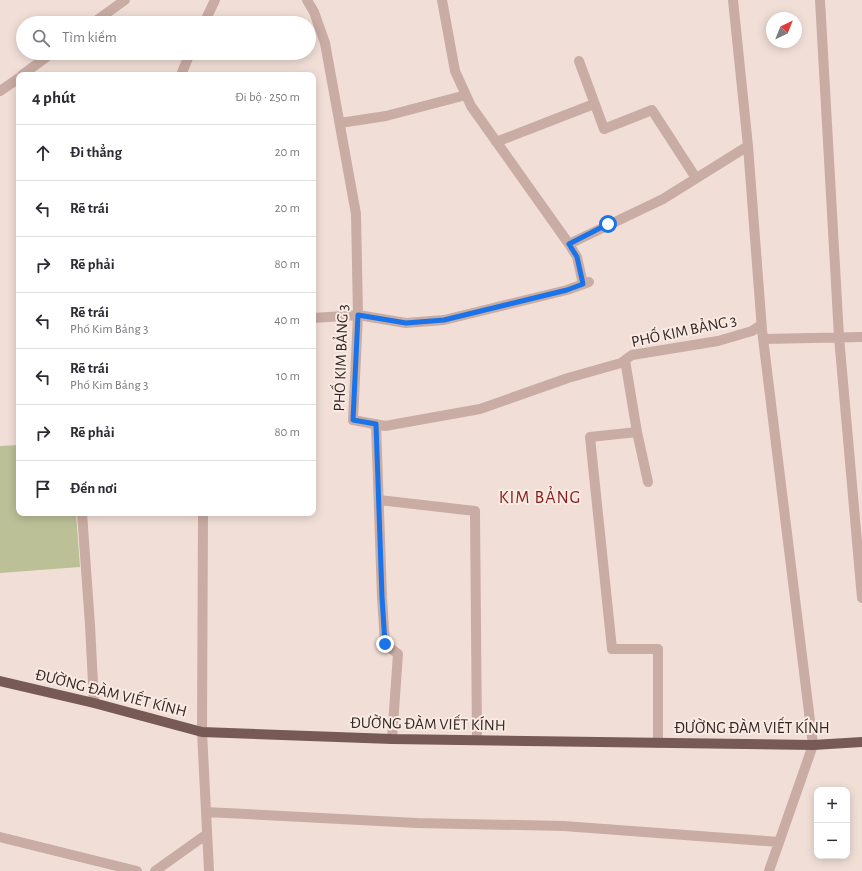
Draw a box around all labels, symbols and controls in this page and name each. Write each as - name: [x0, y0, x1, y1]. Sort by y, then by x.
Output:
- north arrow: [766, 12, 802, 48]
- search box: [16, 16, 316, 60]
- icon: search: [30, 27, 52, 49]
- text: Tìm kiếm: [62, 30, 117, 45]
- text: 4 phút: [32, 89, 76, 106]
- text: Đi bộ · 250 m: [235, 91, 300, 104]
- icon: ahead: [32, 142, 54, 164]
- text: Đi thẳng: [70, 145, 122, 160]
- text: 20 m: [275, 146, 300, 159]
- icon: left: [32, 198, 54, 220]
- text: Rẽ trái: [70, 201, 109, 216]
- text: 20 m: [275, 202, 300, 215]
- route start: [599, 215, 617, 233]
- icon: right: [32, 254, 54, 276]
- text: Rẽ phải: [70, 257, 115, 272]
- text: 80 m: [274, 258, 300, 271]
- street label: PHỐ KIM BẢNG 3: [327, 304, 351, 412]
- text: Rẽ trái: [70, 305, 109, 320]
- street label: PHỐ KIM BẢNG 3: [629, 308, 738, 350]
- icon: left: [32, 310, 54, 332]
- text: 40 m: [274, 314, 300, 327]
- text: Phố Kim Bảng 3: [70, 323, 148, 336]
- text: Rẽ trái: [70, 361, 109, 376]
- icon: left: [32, 366, 54, 388]
- text: 10 m: [276, 370, 300, 383]
- text: Phố Kim Bảng 3: [70, 379, 148, 392]
- icon: right: [32, 422, 54, 444]
- text: Rẽ phải: [70, 425, 115, 440]
- text: 80 m: [274, 426, 300, 439]
- icon: arrive: [32, 478, 54, 500]
- text: Đến nơi: [70, 481, 117, 496]
- district label: KIM BẢNG: [499, 486, 581, 507]
- route end: [376, 635, 394, 653]
- street label: ĐƯỜNG ĐÀM VIẾT KÍNH: [34, 663, 189, 720]
- street label: ĐƯỜNG ĐÀM VIẾT KÍNH: [350, 711, 506, 733]
- street label: ĐƯỜNG ĐÀM VIẾT KÍNH: [674, 716, 830, 736]
- map controls: [814, 787, 850, 859]
- button: +: [814, 787, 850, 823]
- button: −: [814, 823, 850, 859]

